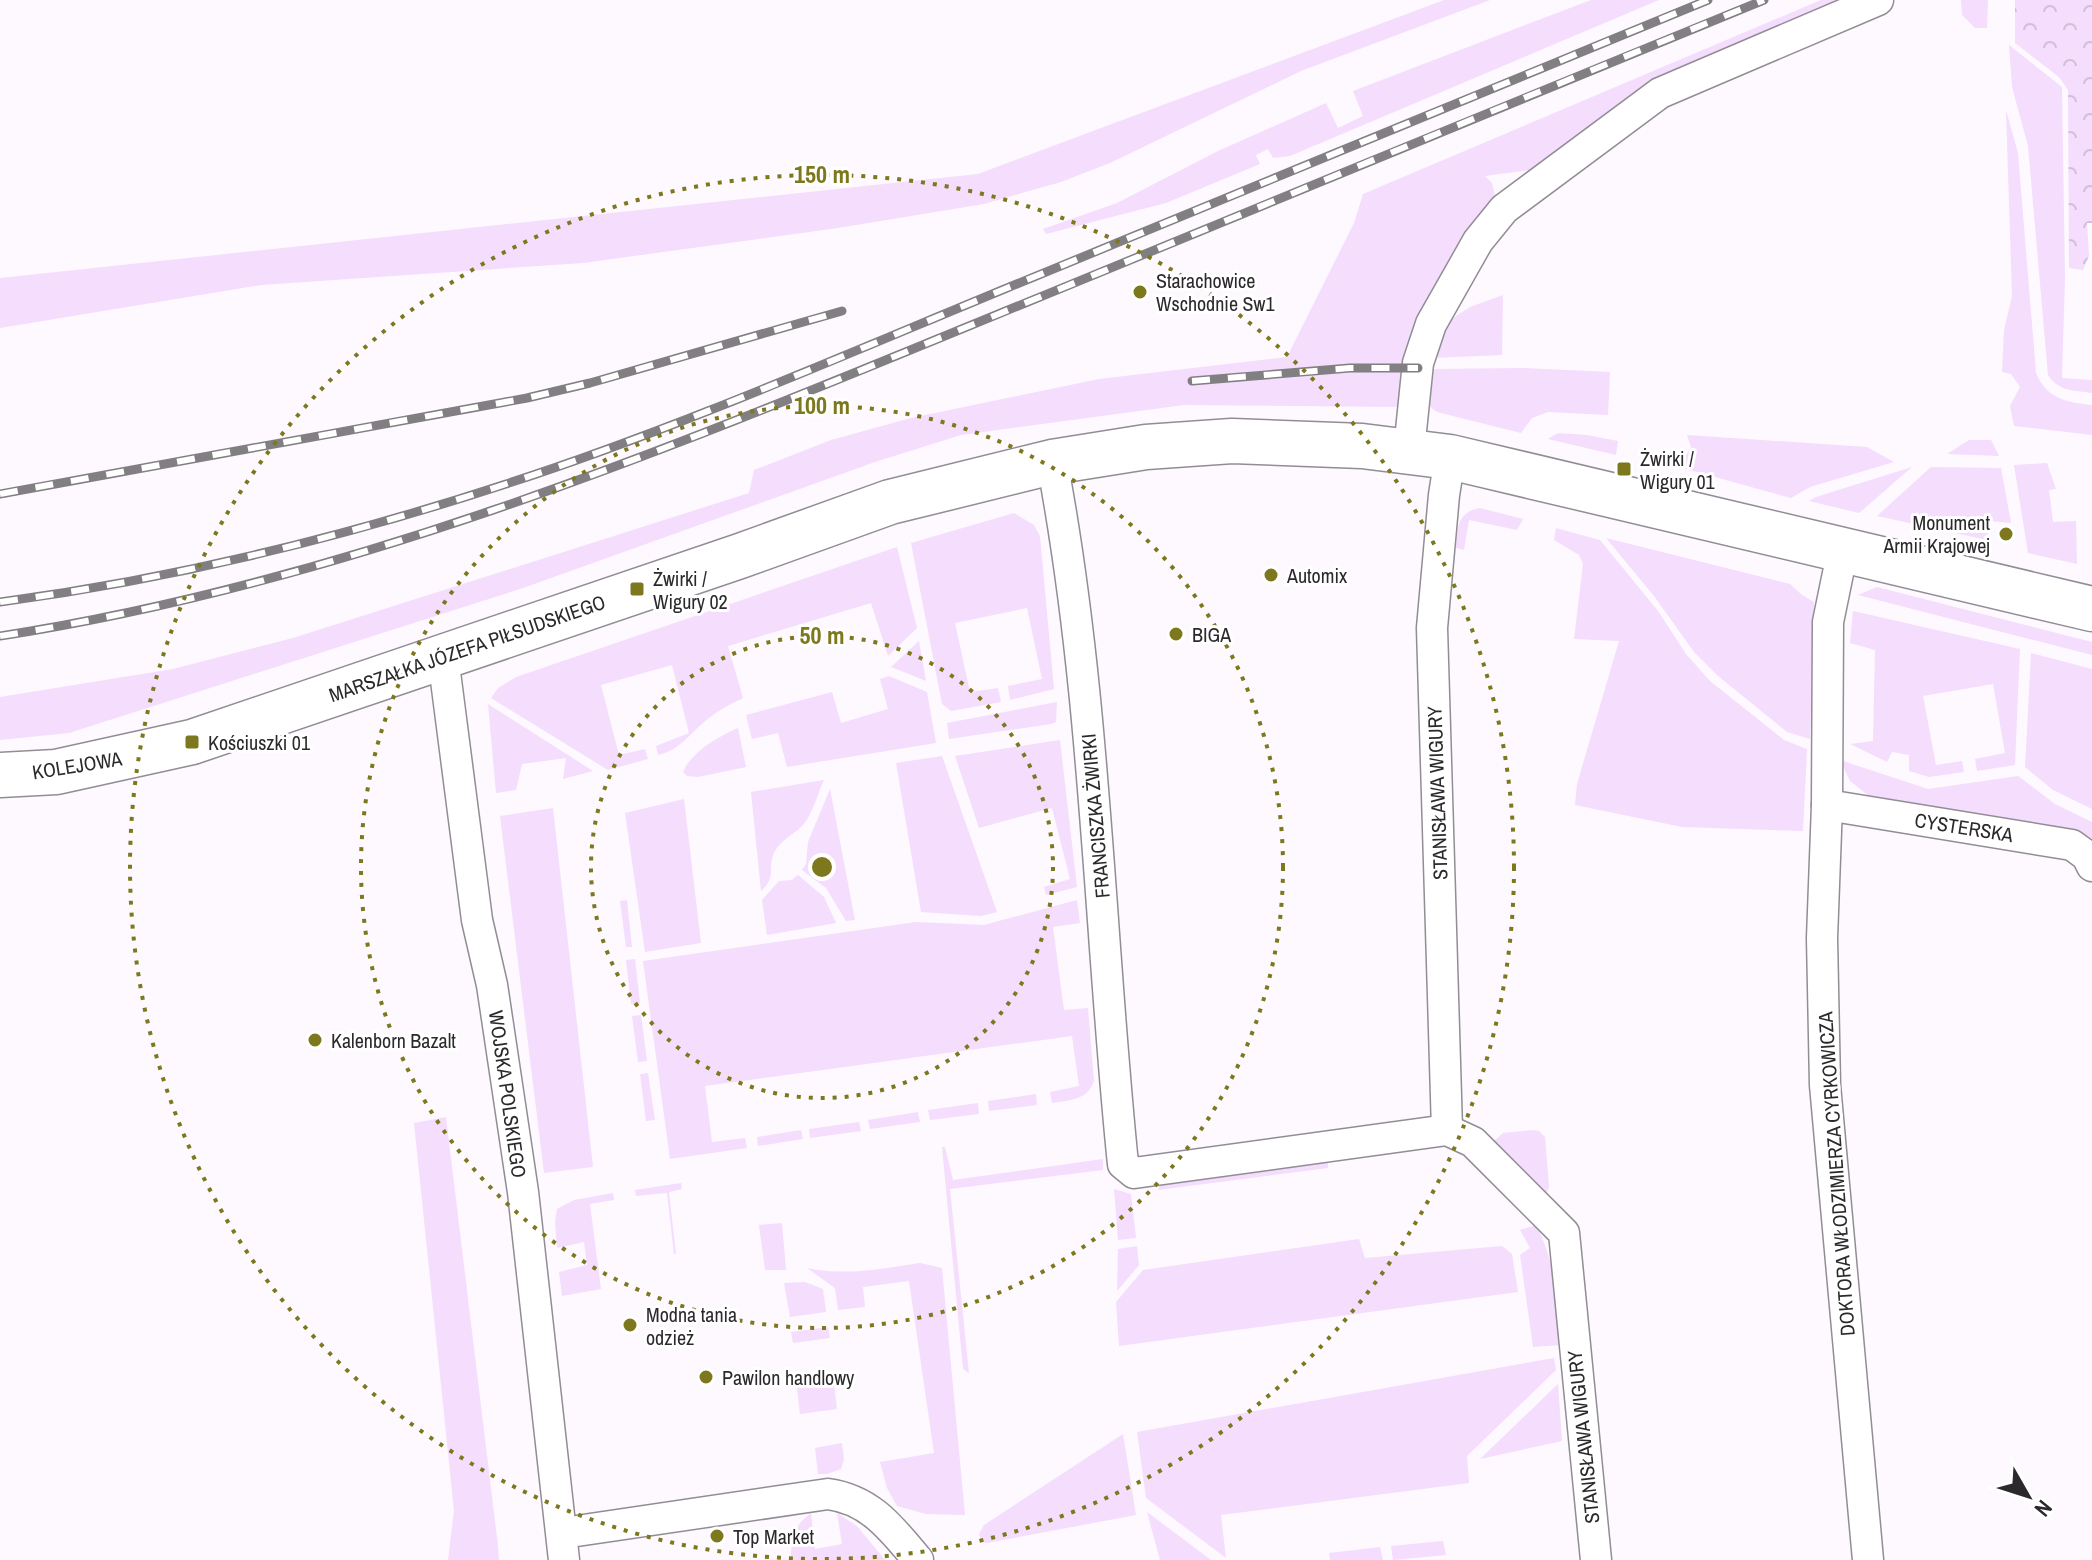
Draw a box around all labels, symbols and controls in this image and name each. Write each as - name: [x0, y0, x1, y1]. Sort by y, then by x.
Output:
- text: 150 m: [794, 158, 850, 190]
- place label: Starachowice Wschodnie Sw1: [1156, 267, 1275, 317]
- marker: Starachowice Wschodnie Sw1: [1131, 283, 1149, 301]
- text: 100 m: [794, 389, 850, 421]
- place label: Żwirki / Wigury 01: [1640, 445, 1715, 495]
- marker: Żwirki / Wigury 01: [1615, 460, 1633, 478]
- place label: Monument Armii Krajowej: [1882, 509, 1990, 559]
- marker: Monument Armii Krajowej: [1997, 525, 2015, 543]
- place label: Automix: [1286, 562, 1348, 589]
- place label: Żwirki / Wigury 02: [653, 565, 728, 615]
- marker: Automix: [1262, 566, 1280, 584]
- marker: Żwirki / Wigury 02: [628, 580, 646, 598]
- street label: MARSZAŁKA JÓZEFA PIŁSUDSKIEGO: [325, 588, 609, 708]
- text: 50 m: [800, 619, 844, 651]
- place label: BIGA: [1192, 621, 1231, 648]
- marker: BIGA: [1167, 625, 1185, 643]
- street label: STANISŁAWA WIGURY: [1420, 705, 1454, 880]
- place label: Kościuszki 01: [208, 729, 310, 756]
- marker: Kościuszki 01: [183, 733, 201, 751]
- street label: FRANCISZKA ŻWIRKI: [1074, 733, 1116, 899]
- street label: KOLEJOWA: [30, 745, 124, 785]
- street label: CYSTERSKA: [1913, 806, 2015, 848]
- centre of rings: [808, 853, 836, 881]
- street label: WOJSKA POLSKIEGO: [483, 1009, 533, 1179]
- street label: DOKTORA WŁODZIMIERZA CYRKOWICZA: [1811, 1011, 1861, 1337]
- place label: Kalenborn Bazalt: [331, 1027, 456, 1054]
- marker: Kalenborn Bazalt: [306, 1031, 324, 1049]
- place label: Modna tania odzież: [646, 1301, 737, 1351]
- marker: Modna tania odzież: [621, 1316, 639, 1334]
- street label: STANISŁAWA WIGURY: [1560, 1349, 1606, 1525]
- place label: Pawilon handlowy: [722, 1364, 855, 1391]
- marker: Pawilon handlowy: [697, 1368, 715, 1386]
- north arrow: [1988, 1456, 2068, 1536]
- text: N: [2028, 1494, 2059, 1523]
- place label: Top Market: [733, 1523, 815, 1550]
- marker: Top Market: [708, 1527, 726, 1545]

